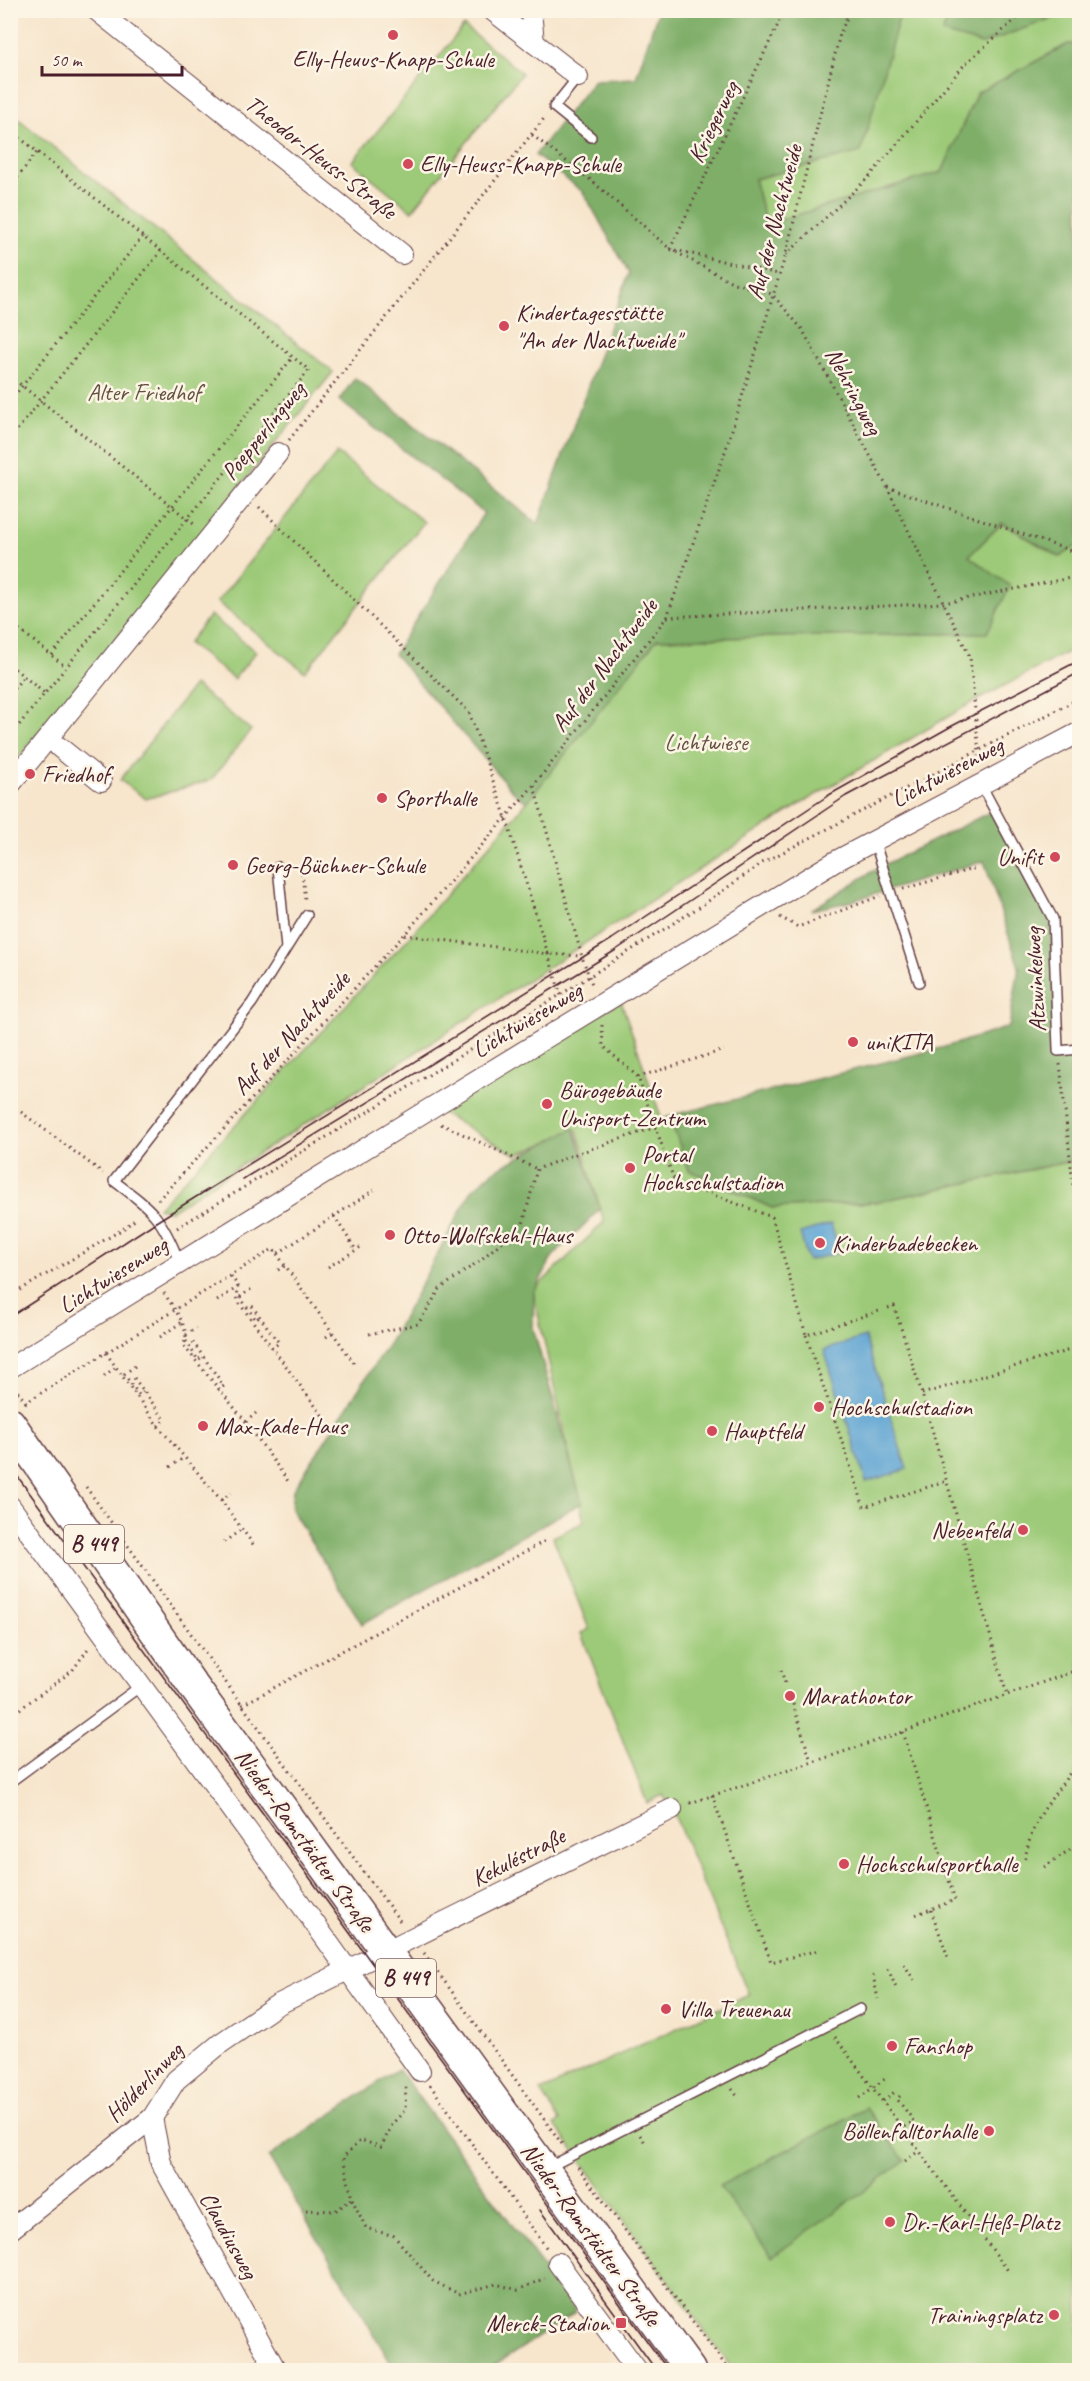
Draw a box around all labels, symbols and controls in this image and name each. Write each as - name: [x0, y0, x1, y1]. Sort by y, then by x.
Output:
- marker: Elly-Heuus-Knapp-Schule: [386, 28, 400, 42]
- scale bar: [42, 39, 182, 77]
- place label: Elly-Heuus-Knapp-Schule: [292, 44, 496, 74]
- text: 50 m: [51, 49, 84, 71]
- street label: Kriegerweg: [681, 74, 747, 168]
- street label: Theodor-Heuss-Straße: [239, 88, 405, 227]
- street label: Auf der Nachtweide: [739, 139, 810, 303]
- place label: Elly-Heuss-Knapp-Schule: [420, 149, 623, 179]
- marker: Elly-Heuss-Knapp-Schule: [401, 157, 415, 171]
- place label: Kindertagesstätte "An der Nachtweide": [516, 297, 686, 355]
- marker: Kindertagesstätte "An der Nachtweide": [497, 319, 511, 333]
- street label: Nehringweg: [819, 342, 890, 441]
- street label: Poepperlingweg: [214, 374, 313, 486]
- park label: Alter Friedhof: [87, 377, 206, 407]
- street label: Auf der Nachtweide: [544, 591, 665, 737]
- park label: Lichtwiese: [665, 727, 750, 757]
- street label: Lichtwiesenweg: [886, 729, 1010, 814]
- place label: Friedhof: [42, 759, 115, 789]
- marker: Friedhof: [23, 767, 37, 781]
- place label: Sporthalle: [394, 783, 479, 813]
- marker: Sporthalle: [375, 791, 389, 805]
- place label: Unifit: [997, 842, 1045, 872]
- place label: Georg-Büchner-Schule: [245, 850, 427, 880]
- marker: Unifit: [1048, 850, 1062, 864]
- marker: Georg-Büchner-Schule: [226, 858, 240, 872]
- street label: Atzwinkelweg: [1017, 925, 1053, 1033]
- street label: Auf der Nachtweide: [226, 963, 358, 1101]
- street label: Lichtwiesenweg: [467, 974, 589, 1064]
- place label: uniKITA: [865, 1027, 934, 1057]
- marker: uniKITA: [846, 1035, 860, 1049]
- place label: Bürogebäude Unisport-Zentrum: [559, 1075, 708, 1133]
- marker: Bürogebäude Unisport-Zentrum: [540, 1097, 554, 1111]
- place label: Portal Hochschulstadion: [642, 1139, 784, 1197]
- marker: Portal Hochschulstadion: [623, 1161, 637, 1175]
- place label: Otto-Wolfskehl-Haus: [402, 1220, 575, 1250]
- marker: Otto-Wolfskehl-Haus: [383, 1228, 397, 1242]
- place label: Kinderbadebecken: [832, 1228, 978, 1258]
- street label: Lichtwiesenweg: [53, 1229, 175, 1320]
- marker: Kinderbadebecken: [813, 1236, 827, 1250]
- place label: Hochschulstadion: [831, 1392, 973, 1422]
- marker: Hochschulstadion: [812, 1400, 826, 1414]
- place label: Max-Kade-Haus: [215, 1411, 349, 1441]
- place label: Hauptfeld: [724, 1416, 806, 1446]
- marker: Max-Kade-Haus: [196, 1419, 210, 1433]
- marker: Hauptfeld: [705, 1424, 719, 1438]
- place label: Nebenfeld: [931, 1515, 1015, 1545]
- marker: Nebenfeld: [1016, 1523, 1030, 1537]
- road number: B 449: [64, 1525, 124, 1563]
- place label: Marathontor: [802, 1681, 914, 1711]
- marker: Marathontor: [783, 1689, 797, 1703]
- street label: Nieder-Ramstädter Straße: [228, 1742, 383, 1939]
- street label: Kekuléstraße: [466, 1820, 572, 1893]
- place label: Hochschulsporthalle: [856, 1849, 1020, 1879]
- marker: Hochschulsporthalle: [837, 1857, 851, 1871]
- road number: B 449: [376, 1959, 436, 1997]
- place label: Villa Treuenau: [678, 1994, 792, 2024]
- marker: Villa Treuenau: [659, 2002, 673, 2016]
- place label: Fanshop: [904, 2031, 973, 2061]
- street label: Hölderlinweg: [98, 2035, 191, 2128]
- marker: Fanshop: [885, 2039, 899, 2053]
- place label: Böllenfalltorhalle: [842, 2116, 979, 2146]
- marker: Böllenfalltorhalle: [982, 2124, 996, 2138]
- street label: Nieder-Ramstädter Straße: [514, 2136, 669, 2333]
- street label: Claudiusweg: [193, 2186, 266, 2286]
- place label: Dr.-Karl-Heß-Platz: [902, 2207, 1061, 2237]
- marker: Dr.-Karl-Heß-Platz: [883, 2215, 897, 2229]
- place label: Trainingsplatz: [928, 2300, 1043, 2330]
- place label: Merck-Stadion: [487, 2308, 610, 2338]
- marker: Trainingsplatz: [1047, 2308, 1061, 2322]
- marker: Merck-Stadion: [614, 2316, 628, 2330]

